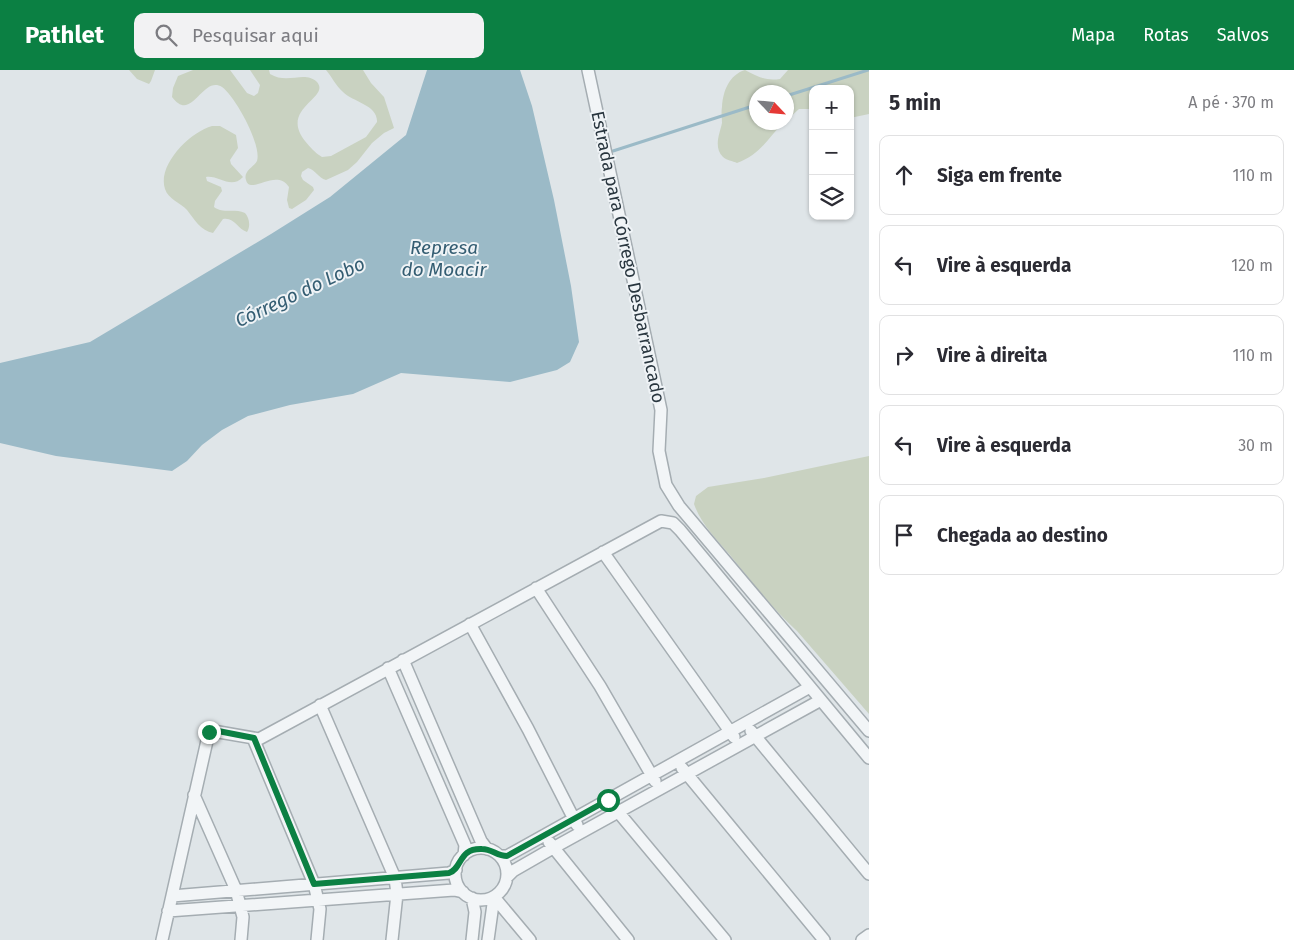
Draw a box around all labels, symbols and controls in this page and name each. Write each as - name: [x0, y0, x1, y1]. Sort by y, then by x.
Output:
- search box: [134, 13, 484, 58]
- text: Pathlet: [25, 21, 104, 49]
- icon: search: [152, 21, 180, 49]
- text: Pesquisar aqui: [192, 24, 319, 47]
- text: Mapa: [1071, 24, 1115, 46]
- text: Rotas: [1143, 24, 1189, 46]
- text: Salvos: [1217, 24, 1269, 46]
- north arrow: [749, 85, 794, 130]
- map controls: [809, 85, 854, 220]
- button: +: [809, 85, 854, 130]
- text: 5 min: [889, 90, 941, 116]
- text: A pé · 370 m: [1188, 93, 1274, 112]
- street label: Estrada para Córrego Desbarrancado: [586, 109, 670, 405]
- button: −: [809, 130, 854, 175]
- icon: ahead: [890, 161, 918, 189]
- text: Siga em frente: [937, 164, 1062, 187]
- text: 110 m: [1232, 166, 1273, 185]
- button: layers: [809, 175, 854, 220]
- water label: Represa do Moacir: [401, 236, 487, 281]
- icon: left: [890, 251, 918, 279]
- water label: Córrego do Lobo: [231, 252, 369, 332]
- text: Vire à esquerda: [937, 254, 1071, 277]
- text: 120 m: [1231, 256, 1273, 275]
- icon: right: [890, 341, 918, 369]
- text: Vire à direita: [937, 344, 1047, 367]
- text: 110 m: [1232, 346, 1273, 365]
- icon: left: [890, 431, 918, 459]
- text: Vire à esquerda: [937, 434, 1071, 457]
- text: 30 m: [1238, 436, 1273, 455]
- icon: arrive: [890, 521, 918, 549]
- text: Chegada ao destino: [937, 524, 1108, 547]
- route end: [198, 721, 221, 744]
- route start: [597, 789, 620, 812]

